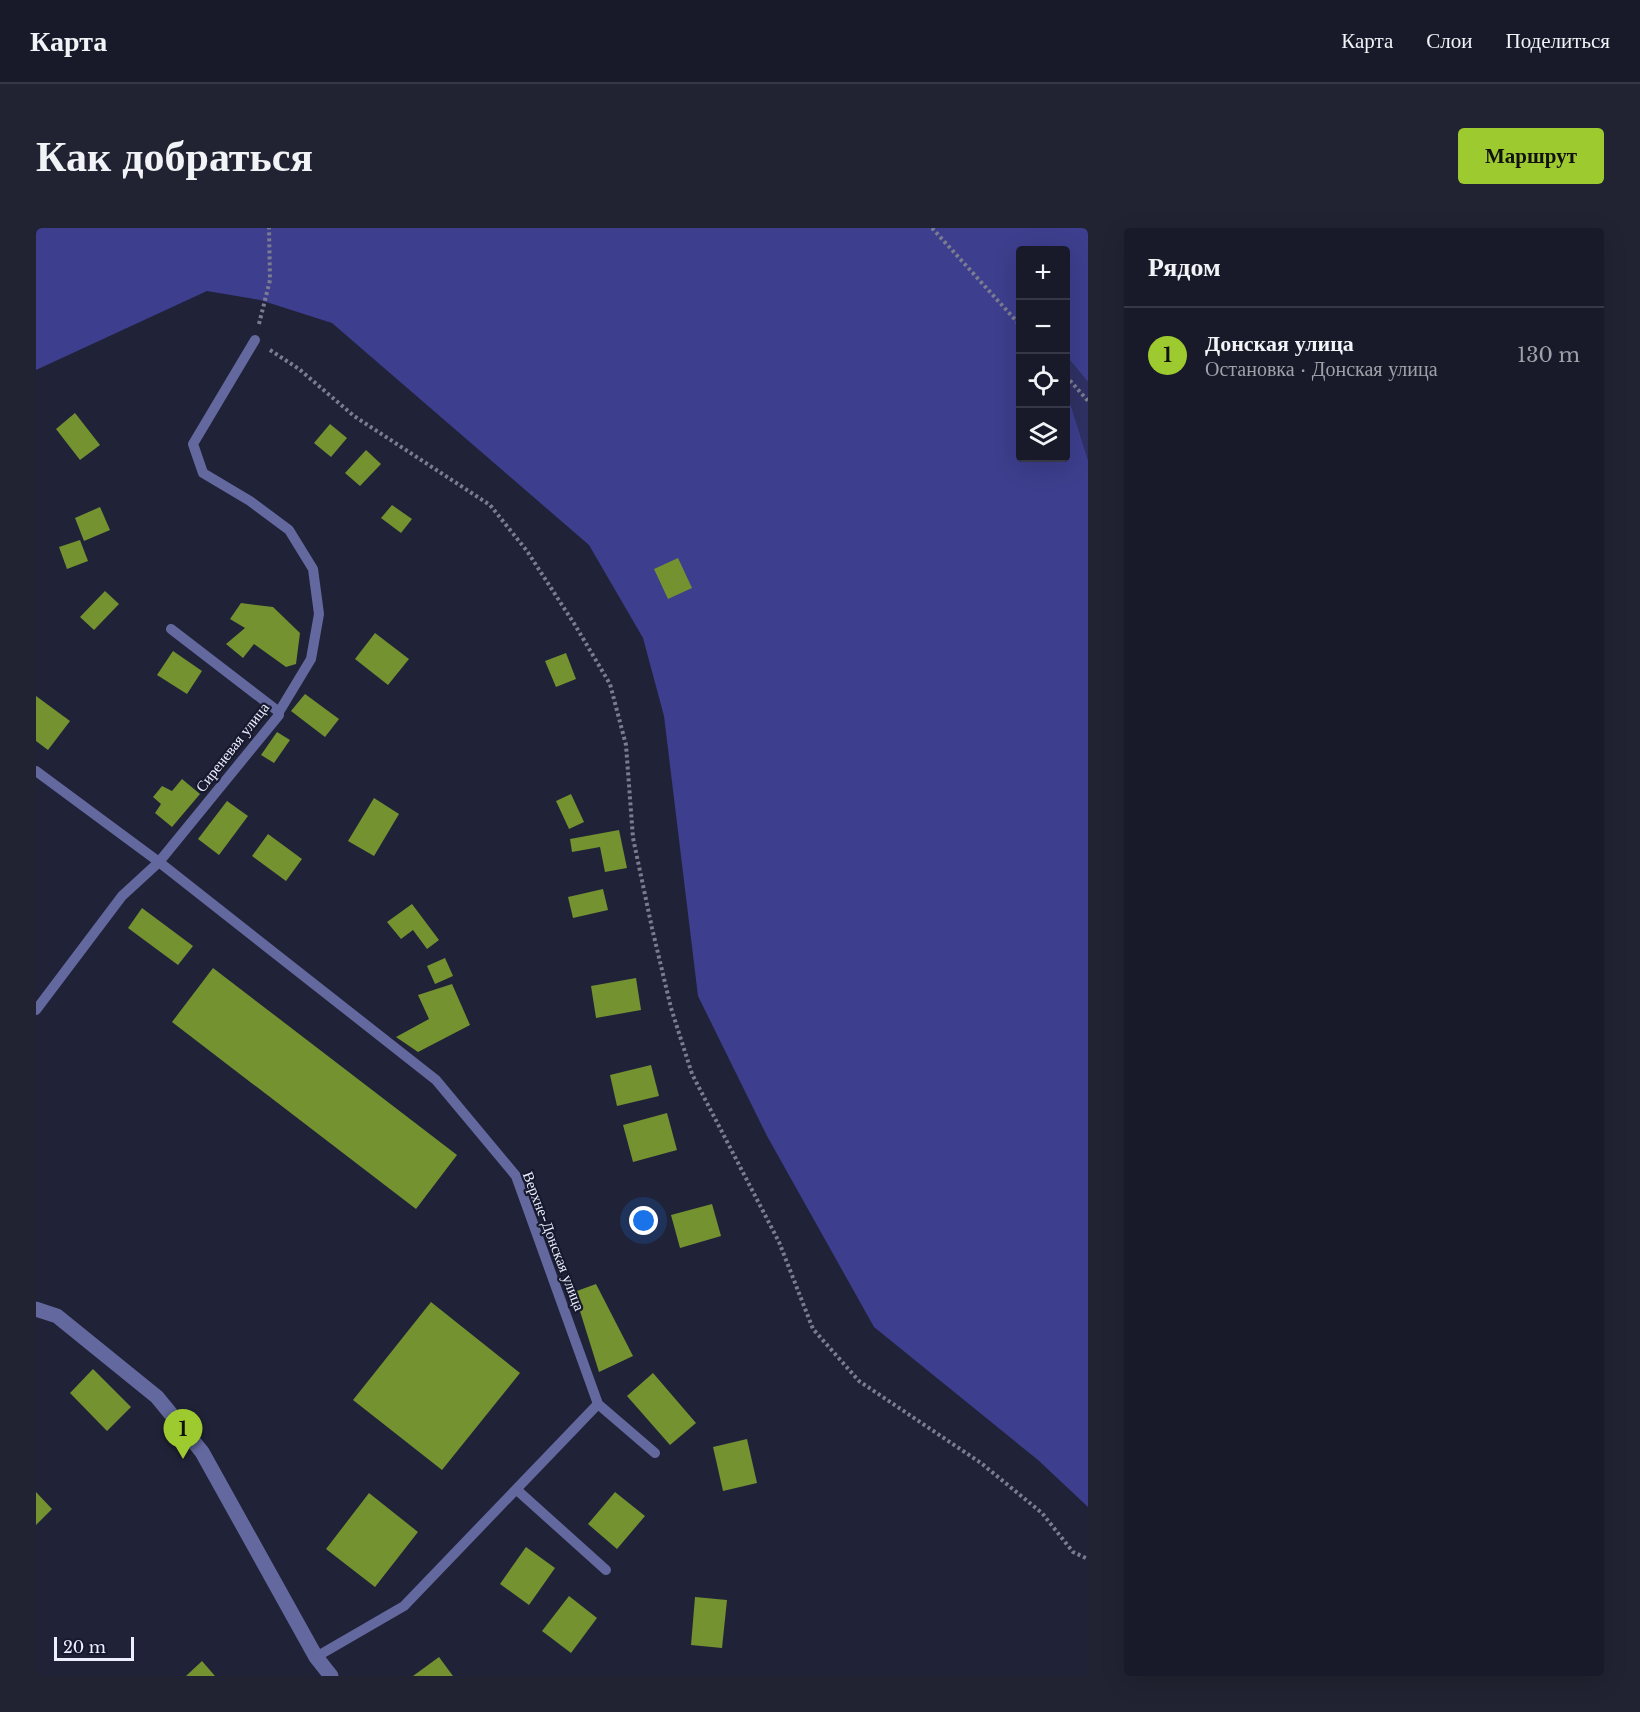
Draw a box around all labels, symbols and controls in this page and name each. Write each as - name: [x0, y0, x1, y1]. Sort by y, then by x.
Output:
- text: Карта: [30, 24, 107, 59]
- text: Карта: [1341, 28, 1393, 54]
- text: Слои: [1426, 28, 1472, 54]
- text: Поделиться: [1505, 28, 1610, 54]
- button: Маршрут: [1458, 128, 1604, 184]
- text: Как добраться: [36, 130, 313, 182]
- map controls: [1016, 246, 1070, 462]
- button: +: [1016, 246, 1070, 300]
- text: Рядом: [1148, 251, 1221, 283]
- button: −: [1016, 300, 1070, 354]
- text: Донская улица: [1205, 330, 1354, 357]
- text: 1: [1163, 343, 1172, 367]
- text: 130 m: [1517, 343, 1580, 367]
- button: locate: [1016, 354, 1070, 408]
- text: Остановка · Донская улица: [1205, 357, 1438, 381]
- button: layers: [1016, 408, 1070, 462]
- street label: Сиреневая улица: [191, 698, 273, 796]
- street label: Верхне-Донская улица: [519, 1169, 589, 1314]
- your location: [629, 1206, 658, 1235]
- pin: 1: [164, 1410, 202, 1459]
- scale bar: [54, 1634, 134, 1662]
- text: 20 m: [63, 1637, 106, 1657]

